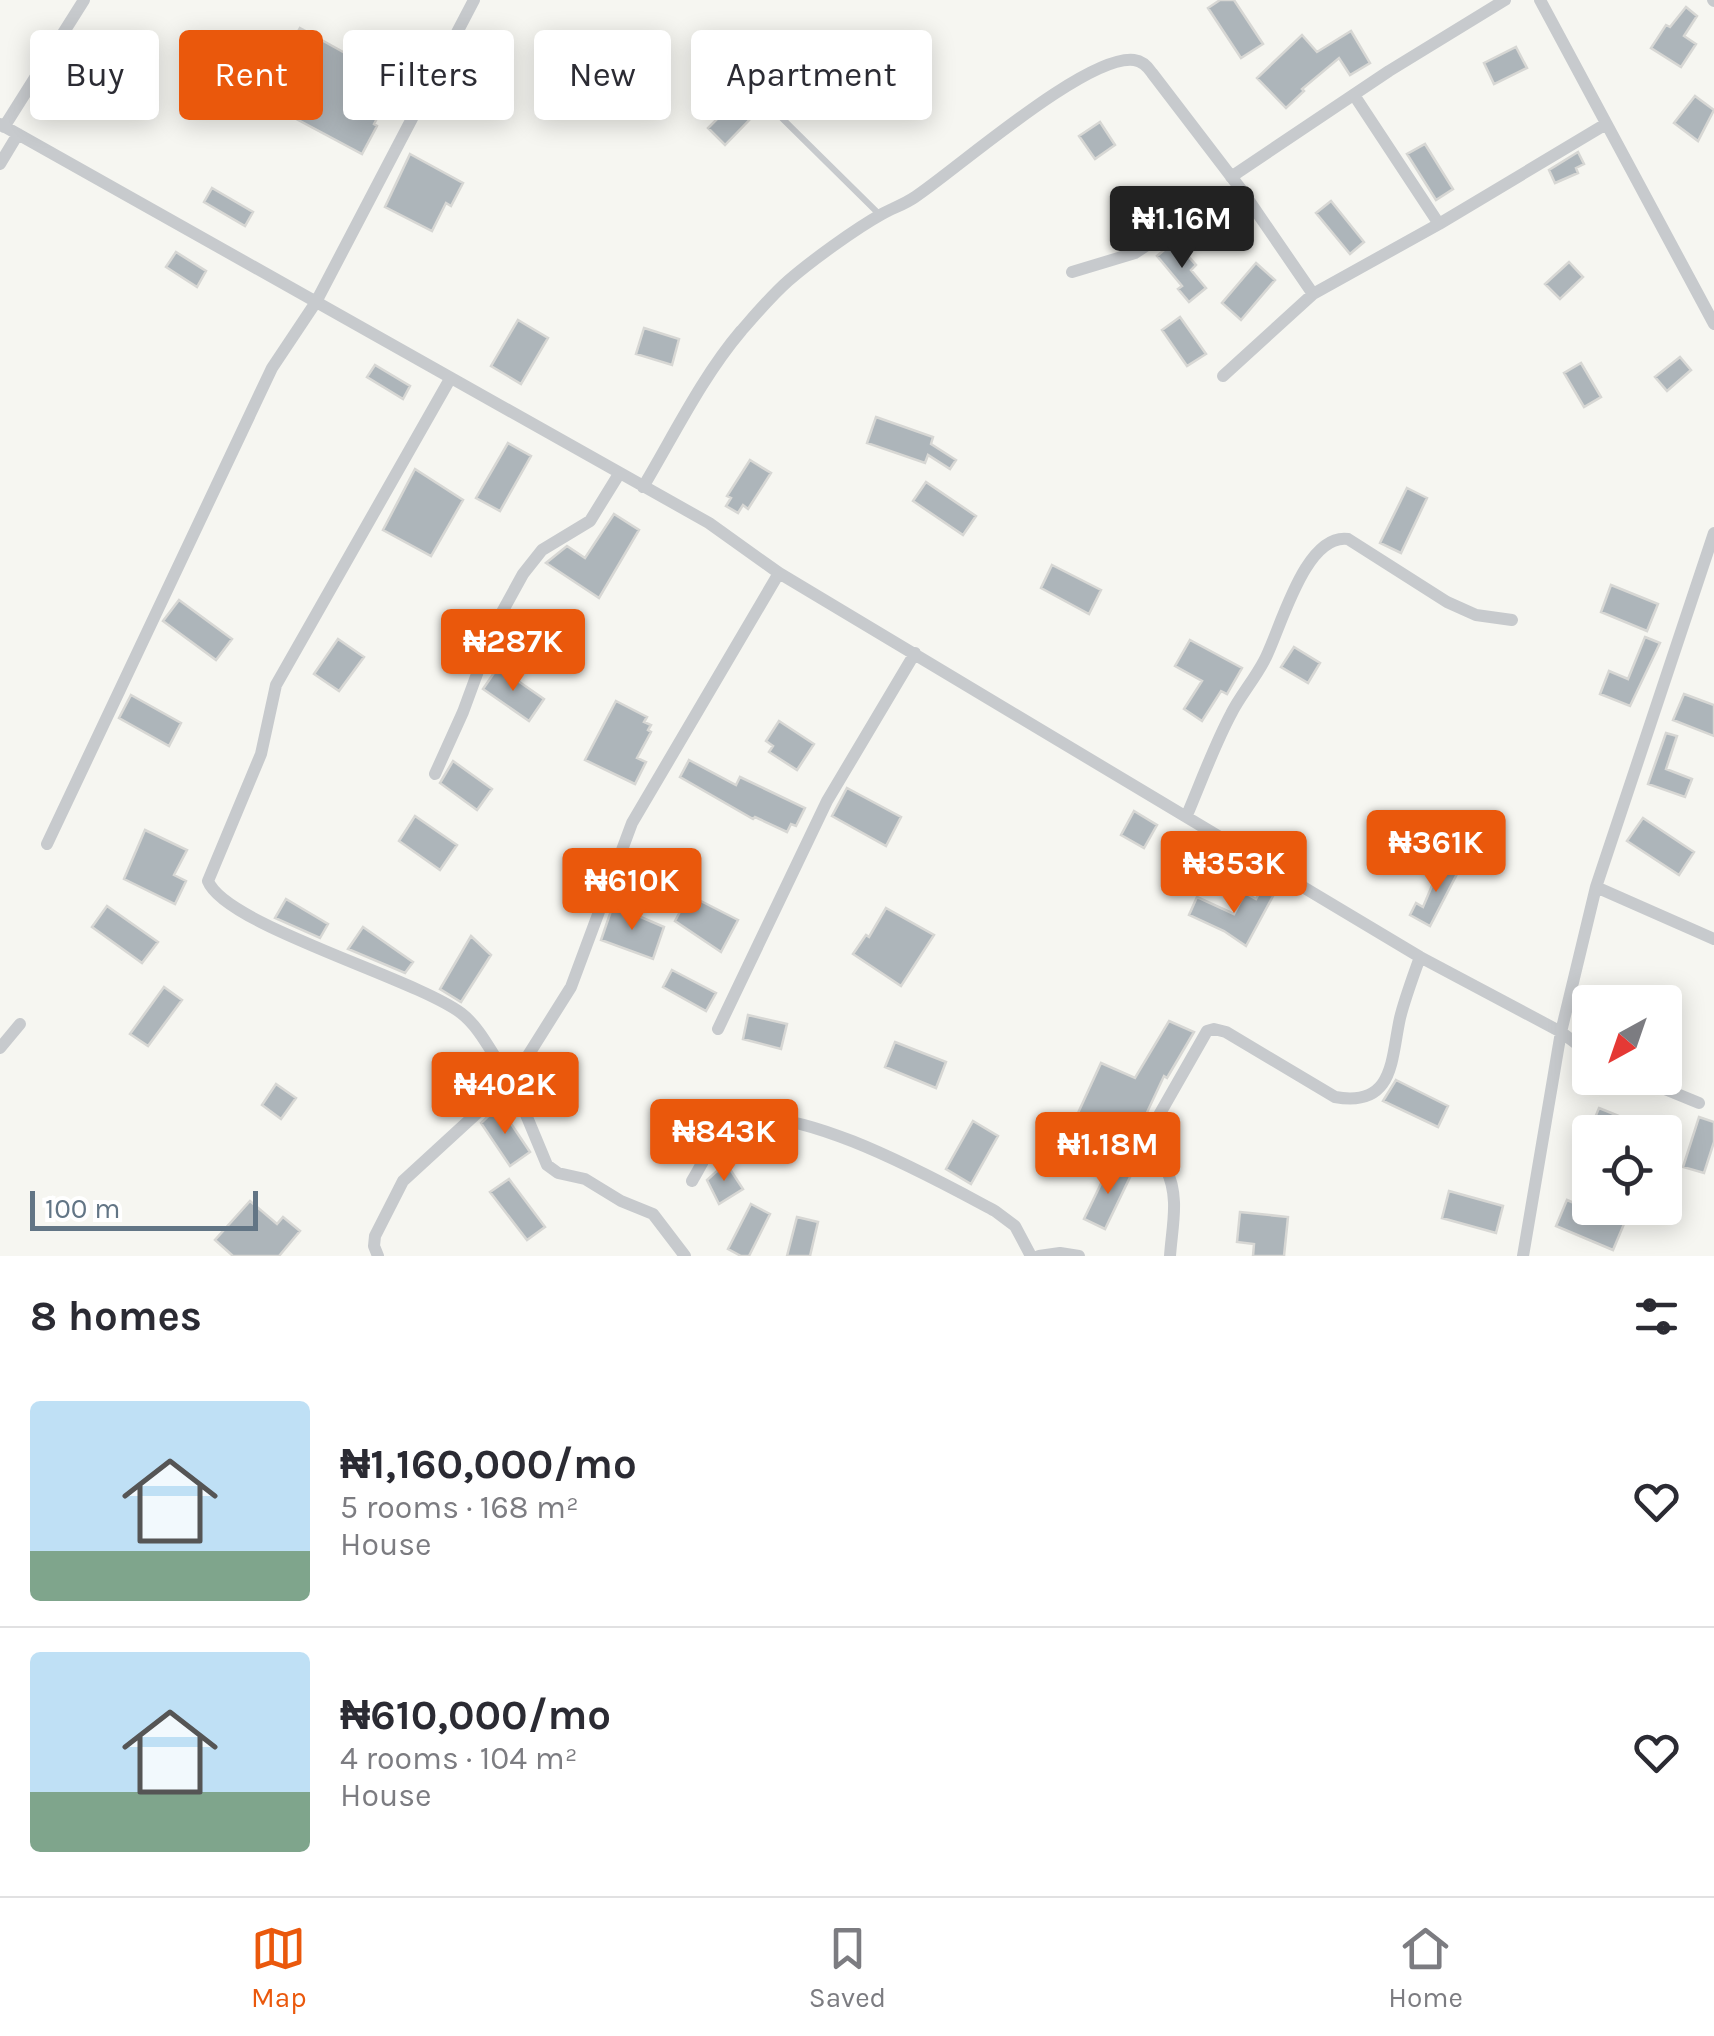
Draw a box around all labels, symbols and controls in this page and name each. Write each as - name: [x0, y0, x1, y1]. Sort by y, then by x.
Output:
- chip: Buy: [30, 30, 159, 120]
- chip: Rent: [179, 30, 323, 120]
- chip: Filters: [343, 30, 514, 120]
- chip: New: [534, 30, 671, 120]
- chip: Apartment: [691, 30, 932, 120]
- pin: ₦1.16M: [1101, 186, 1263, 271]
- text: ₦1.16M: [1132, 200, 1232, 237]
- pin: ₦287K: [443, 609, 583, 694]
- text: ₦287K: [463, 623, 563, 660]
- pin: ₦361K: [1366, 810, 1506, 895]
- text: ₦361K: [1389, 824, 1483, 861]
- pin: ₦353K: [1164, 831, 1304, 916]
- text: ₦353K: [1183, 845, 1285, 882]
- pin: ₦610K: [562, 848, 702, 933]
- text: ₦610K: [584, 862, 680, 899]
- north arrow: [1572, 985, 1682, 1095]
- map controls: [1572, 985, 1682, 1225]
- pin: ₦402K: [435, 1052, 575, 1137]
- text: ₦402K: [454, 1066, 556, 1103]
- pin: ₦843K: [654, 1099, 794, 1184]
- pin: ₦1.18M: [1027, 1112, 1189, 1197]
- text: ₦843K: [672, 1113, 776, 1150]
- button: locate: [1572, 1115, 1682, 1225]
- text: ₦1.18M: [1057, 1126, 1159, 1163]
- scale bar: [30, 1186, 258, 1230]
- text: 100 m: [45, 1192, 120, 1225]
- icon: filters: [1629, 1289, 1684, 1344]
- text: 8 homes: [30, 1291, 202, 1341]
- text: ₦1,160,000/mo: [340, 1439, 637, 1489]
- icon: home: [110, 1441, 230, 1561]
- icon: heart: [1629, 1474, 1684, 1529]
- text: 5 rooms · 168 m²: [340, 1489, 579, 1526]
- text: House: [340, 1526, 432, 1563]
- text: ₦610,000/mo: [340, 1690, 611, 1740]
- icon: home: [110, 1692, 230, 1812]
- icon: heart: [1629, 1725, 1684, 1780]
- text: 4 rooms · 104 m²: [340, 1740, 578, 1777]
- text: House: [340, 1777, 432, 1814]
- tab: Map: [251, 1921, 307, 2014]
- tab: Saved: [809, 1921, 886, 2014]
- tab: Home: [1388, 1921, 1463, 2014]

